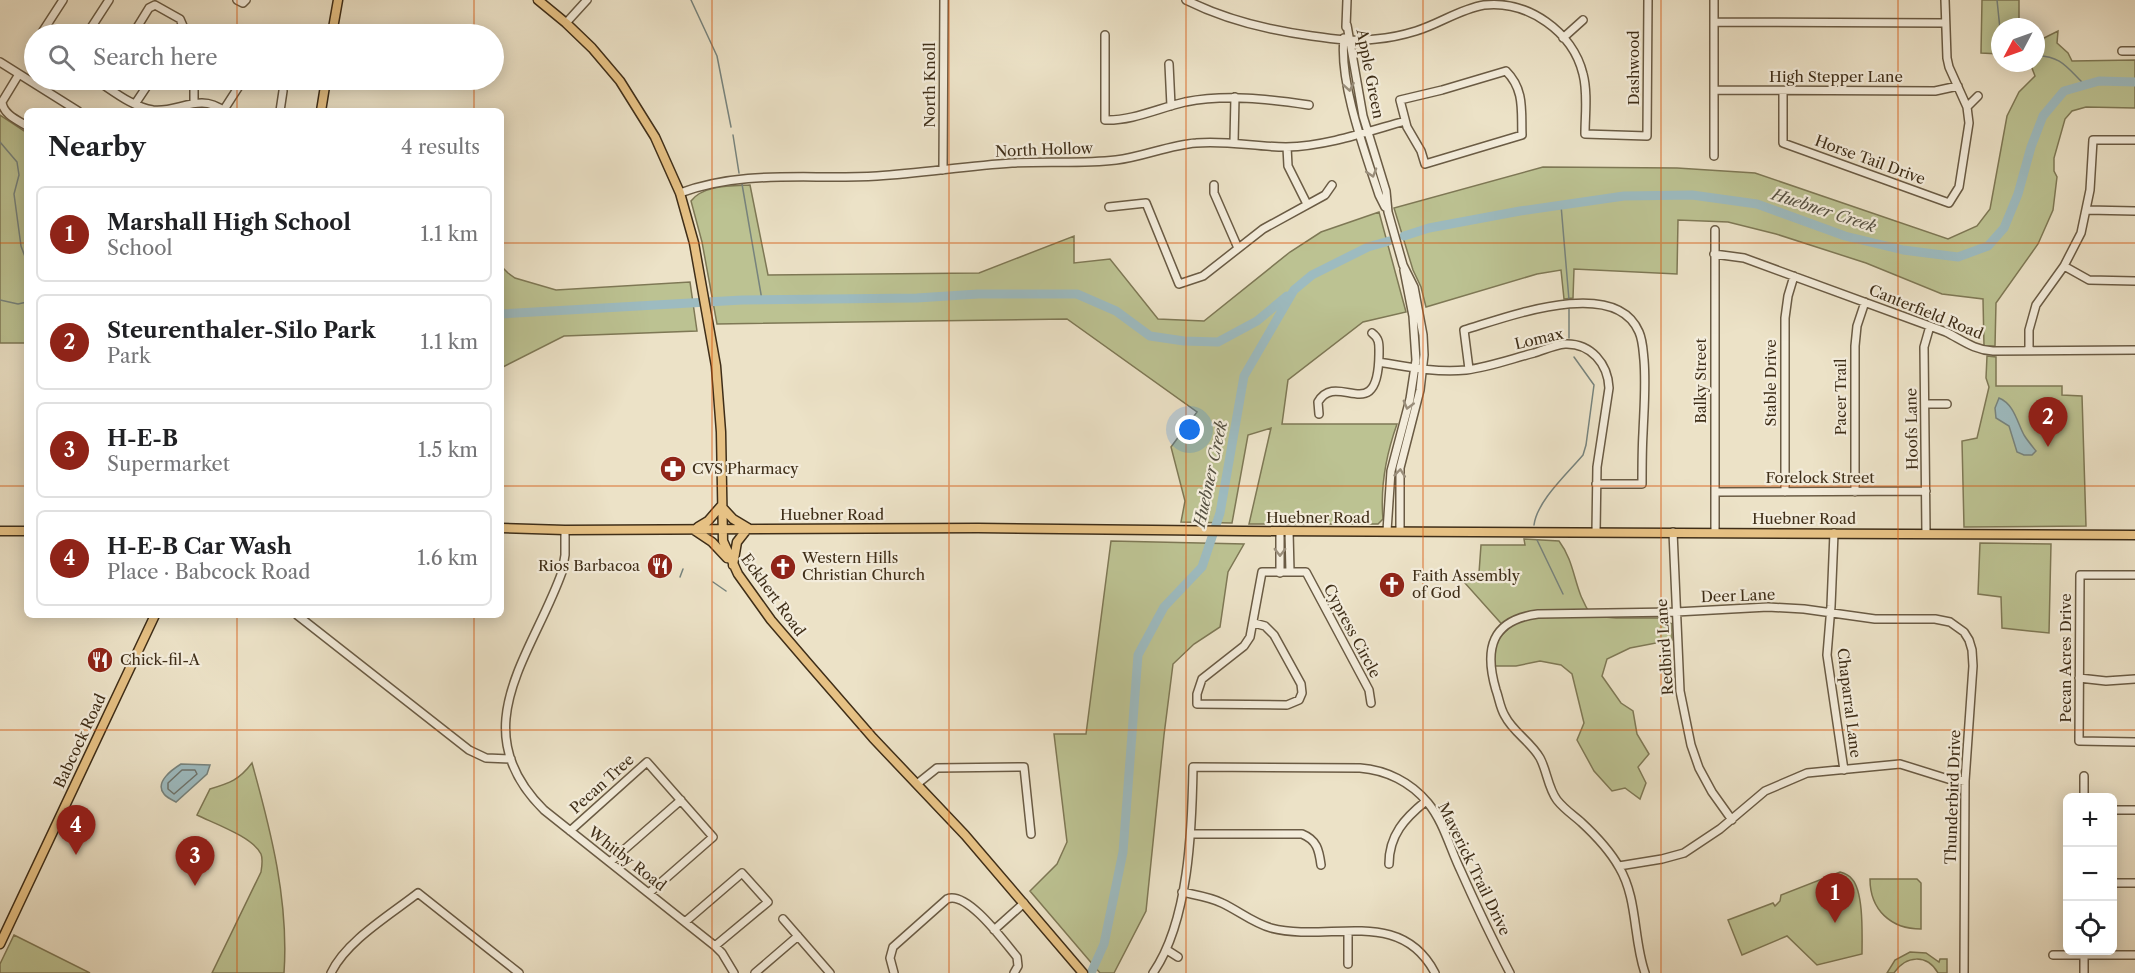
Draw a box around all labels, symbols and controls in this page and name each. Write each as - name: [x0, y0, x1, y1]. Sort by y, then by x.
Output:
- north arrow: [1991, 18, 2045, 72]
- search box: [24, 24, 504, 90]
- street label: Apple Green: [1352, 27, 1389, 121]
- street label: Dashwood: [1624, 30, 1643, 106]
- icon: search: [45, 41, 78, 74]
- street label: North Knoll: [920, 42, 939, 128]
- text: Search here: [93, 44, 218, 71]
- street label: High Stepper Lane: [1769, 67, 1903, 86]
- one-way arrow: [1342, 82, 1355, 92]
- text: Nearby: [48, 131, 146, 163]
- street label: Horse Tail Drive: [1812, 131, 1928, 188]
- text: 4 results: [401, 135, 480, 159]
- street label: North Hollow: [995, 138, 1094, 161]
- one-way arrow: [1365, 167, 1377, 178]
- water label: Huebner Creek: [1767, 183, 1879, 237]
- text: Marshall High School: [107, 209, 351, 236]
- text: 1: [65, 222, 74, 246]
- text: 1.1 km: [420, 222, 478, 246]
- text: School: [107, 236, 172, 260]
- street label: Canterfield Road: [1866, 280, 1986, 343]
- text: Steurenthaler-Silo Park: [107, 317, 376, 344]
- street label: Lomax: [1513, 324, 1565, 353]
- text: 2: [64, 330, 75, 354]
- text: 1.1 km: [420, 330, 478, 354]
- street label: Balky Street: [1691, 337, 1710, 424]
- street label: Stable Drive: [1761, 339, 1780, 427]
- text: Park: [107, 344, 150, 368]
- street label: Pacer Trail: [1831, 358, 1850, 436]
- street label: Hoofs Lane: [1901, 388, 1922, 470]
- pin: 2: [2028, 398, 2068, 447]
- one-way arrow: [1403, 399, 1415, 410]
- your location: [1175, 415, 1204, 444]
- water label: Huebner Creek: [1189, 418, 1231, 531]
- text: H-E-B: [107, 425, 178, 452]
- text: 3: [64, 438, 75, 462]
- text: 1.5 km: [418, 438, 478, 462]
- text: Supermarket: [107, 452, 230, 476]
- pharmacy icon: CVS Pharmacy: [658, 454, 688, 484]
- place label: CVS Pharmacy: [692, 459, 799, 478]
- street label: Forelock Street: [1765, 468, 1875, 487]
- one-way arrow: [1393, 469, 1405, 478]
- street label: Huebner Road: [780, 505, 884, 524]
- street label: Huebner Road: [1266, 508, 1370, 527]
- street label: Huebner Road: [1752, 509, 1856, 528]
- text: H-E-B Car Wash: [107, 533, 292, 560]
- text: 4: [64, 546, 75, 570]
- text: 1.6 km: [417, 546, 478, 570]
- place label: Western Hills Christian Church: [801, 548, 926, 584]
- one-way arrow: [1274, 548, 1286, 557]
- street label: Eckhert Road: [737, 550, 810, 640]
- restaurant icon: Rios Barbacoa: [645, 551, 675, 581]
- church icon: Western Hills Christian Church: [768, 552, 798, 582]
- place label: Rios Barbacoa: [538, 556, 640, 575]
- text: Place · Babcock Road: [107, 560, 310, 584]
- place label: Faith Assembly of God: [1412, 566, 1521, 602]
- church icon: Faith Assembly of God: [1377, 570, 1407, 600]
- street label: Cypress Circle: [1320, 581, 1385, 681]
- street label: Deer Lane: [1700, 585, 1776, 606]
- street label: Pecan Acres Drive: [2056, 593, 2075, 723]
- street label: Redbird Lane: [1652, 598, 1677, 696]
- restaurant icon: Chick-fil-A: [85, 645, 115, 675]
- street label: Chaparral Lane: [1833, 647, 1866, 759]
- place label: Chick-fil-A: [120, 650, 201, 669]
- street label: Babcock Road: [49, 691, 110, 791]
- street label: Thunderbird Drive: [1941, 729, 1964, 865]
- street label: Pecan Tree: [566, 750, 638, 817]
- map controls: [2063, 793, 2117, 955]
- button: +: [2063, 793, 2117, 847]
- street label: Maverick Trail Drive: [1434, 799, 1515, 938]
- pin: 4: [56, 806, 96, 855]
- street label: Whitby Road: [584, 822, 670, 895]
- pin: 3: [176, 836, 214, 886]
- button: −: [2063, 847, 2117, 901]
- pin: 1: [1816, 874, 1854, 923]
- button: locate: [2063, 901, 2117, 955]

